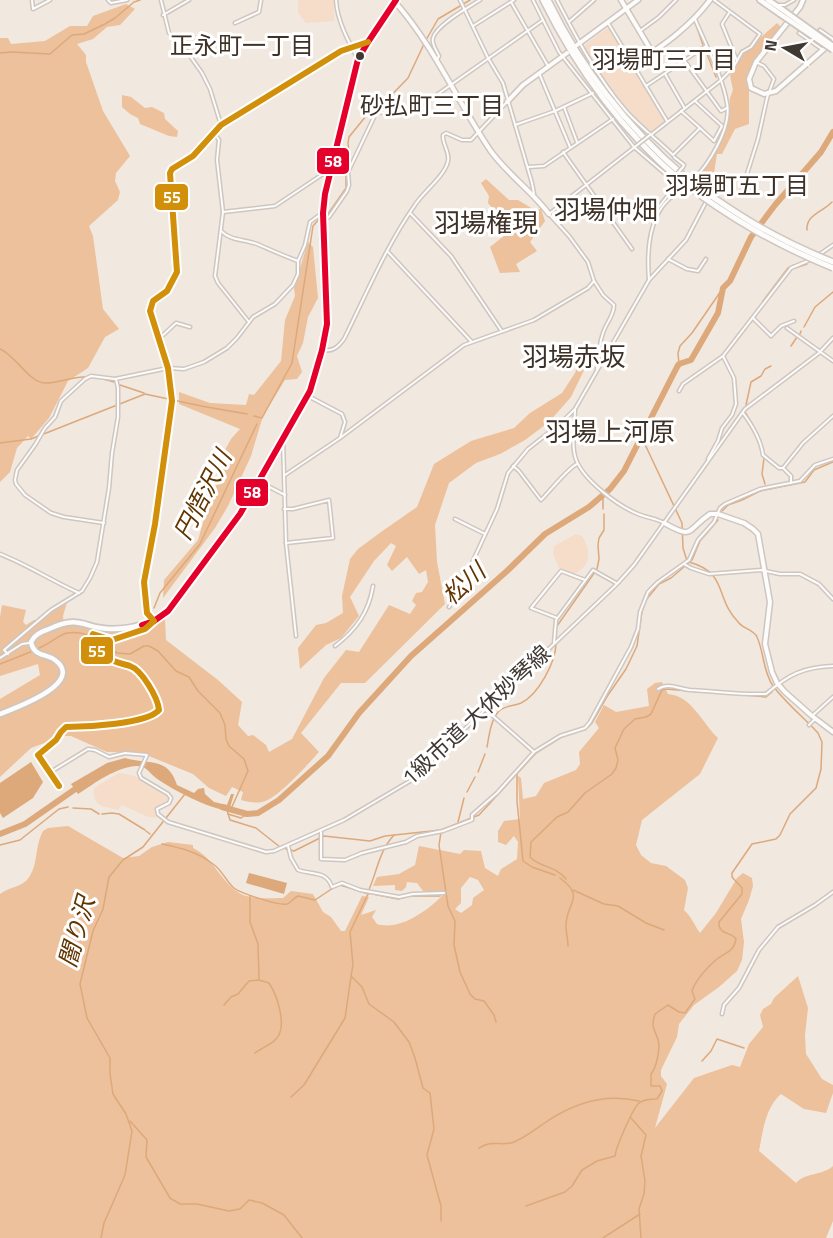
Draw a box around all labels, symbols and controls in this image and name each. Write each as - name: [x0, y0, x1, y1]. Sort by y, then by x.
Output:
- north arrow: [755, 18, 815, 78]
- district label: 正永町一丁目: [170, 27, 314, 63]
- text: N: [757, 38, 783, 53]
- district label: 羽場町三丁目: [592, 41, 736, 77]
- unlabelled marker: [354, 50, 366, 62]
- district label: 砂払町三丁目: [360, 87, 504, 123]
- line badge: 58: [316, 147, 350, 175]
- text: 58: [324, 149, 342, 173]
- district label: 羽場町五丁目: [665, 167, 809, 203]
- line badge: 55: [154, 183, 189, 211]
- text: 55: [163, 185, 181, 209]
- district label: 羽場仲畑: [554, 190, 658, 229]
- district label: 羽場権現: [434, 203, 538, 242]
- district label: 羽場赤坂: [522, 337, 626, 376]
- district label: 羽場上河原: [545, 412, 675, 451]
- water label: 円悟沢川: [164, 441, 241, 545]
- line badge: 58: [235, 478, 269, 507]
- text: 58: [243, 480, 261, 504]
- water label: 松川: [433, 552, 495, 613]
- line badge: 55: [80, 636, 114, 665]
- street label: 1級市道 大休妙琴線: [394, 637, 558, 793]
- text: 55: [88, 639, 106, 663]
- water label: 闇り沢: [49, 889, 104, 971]

